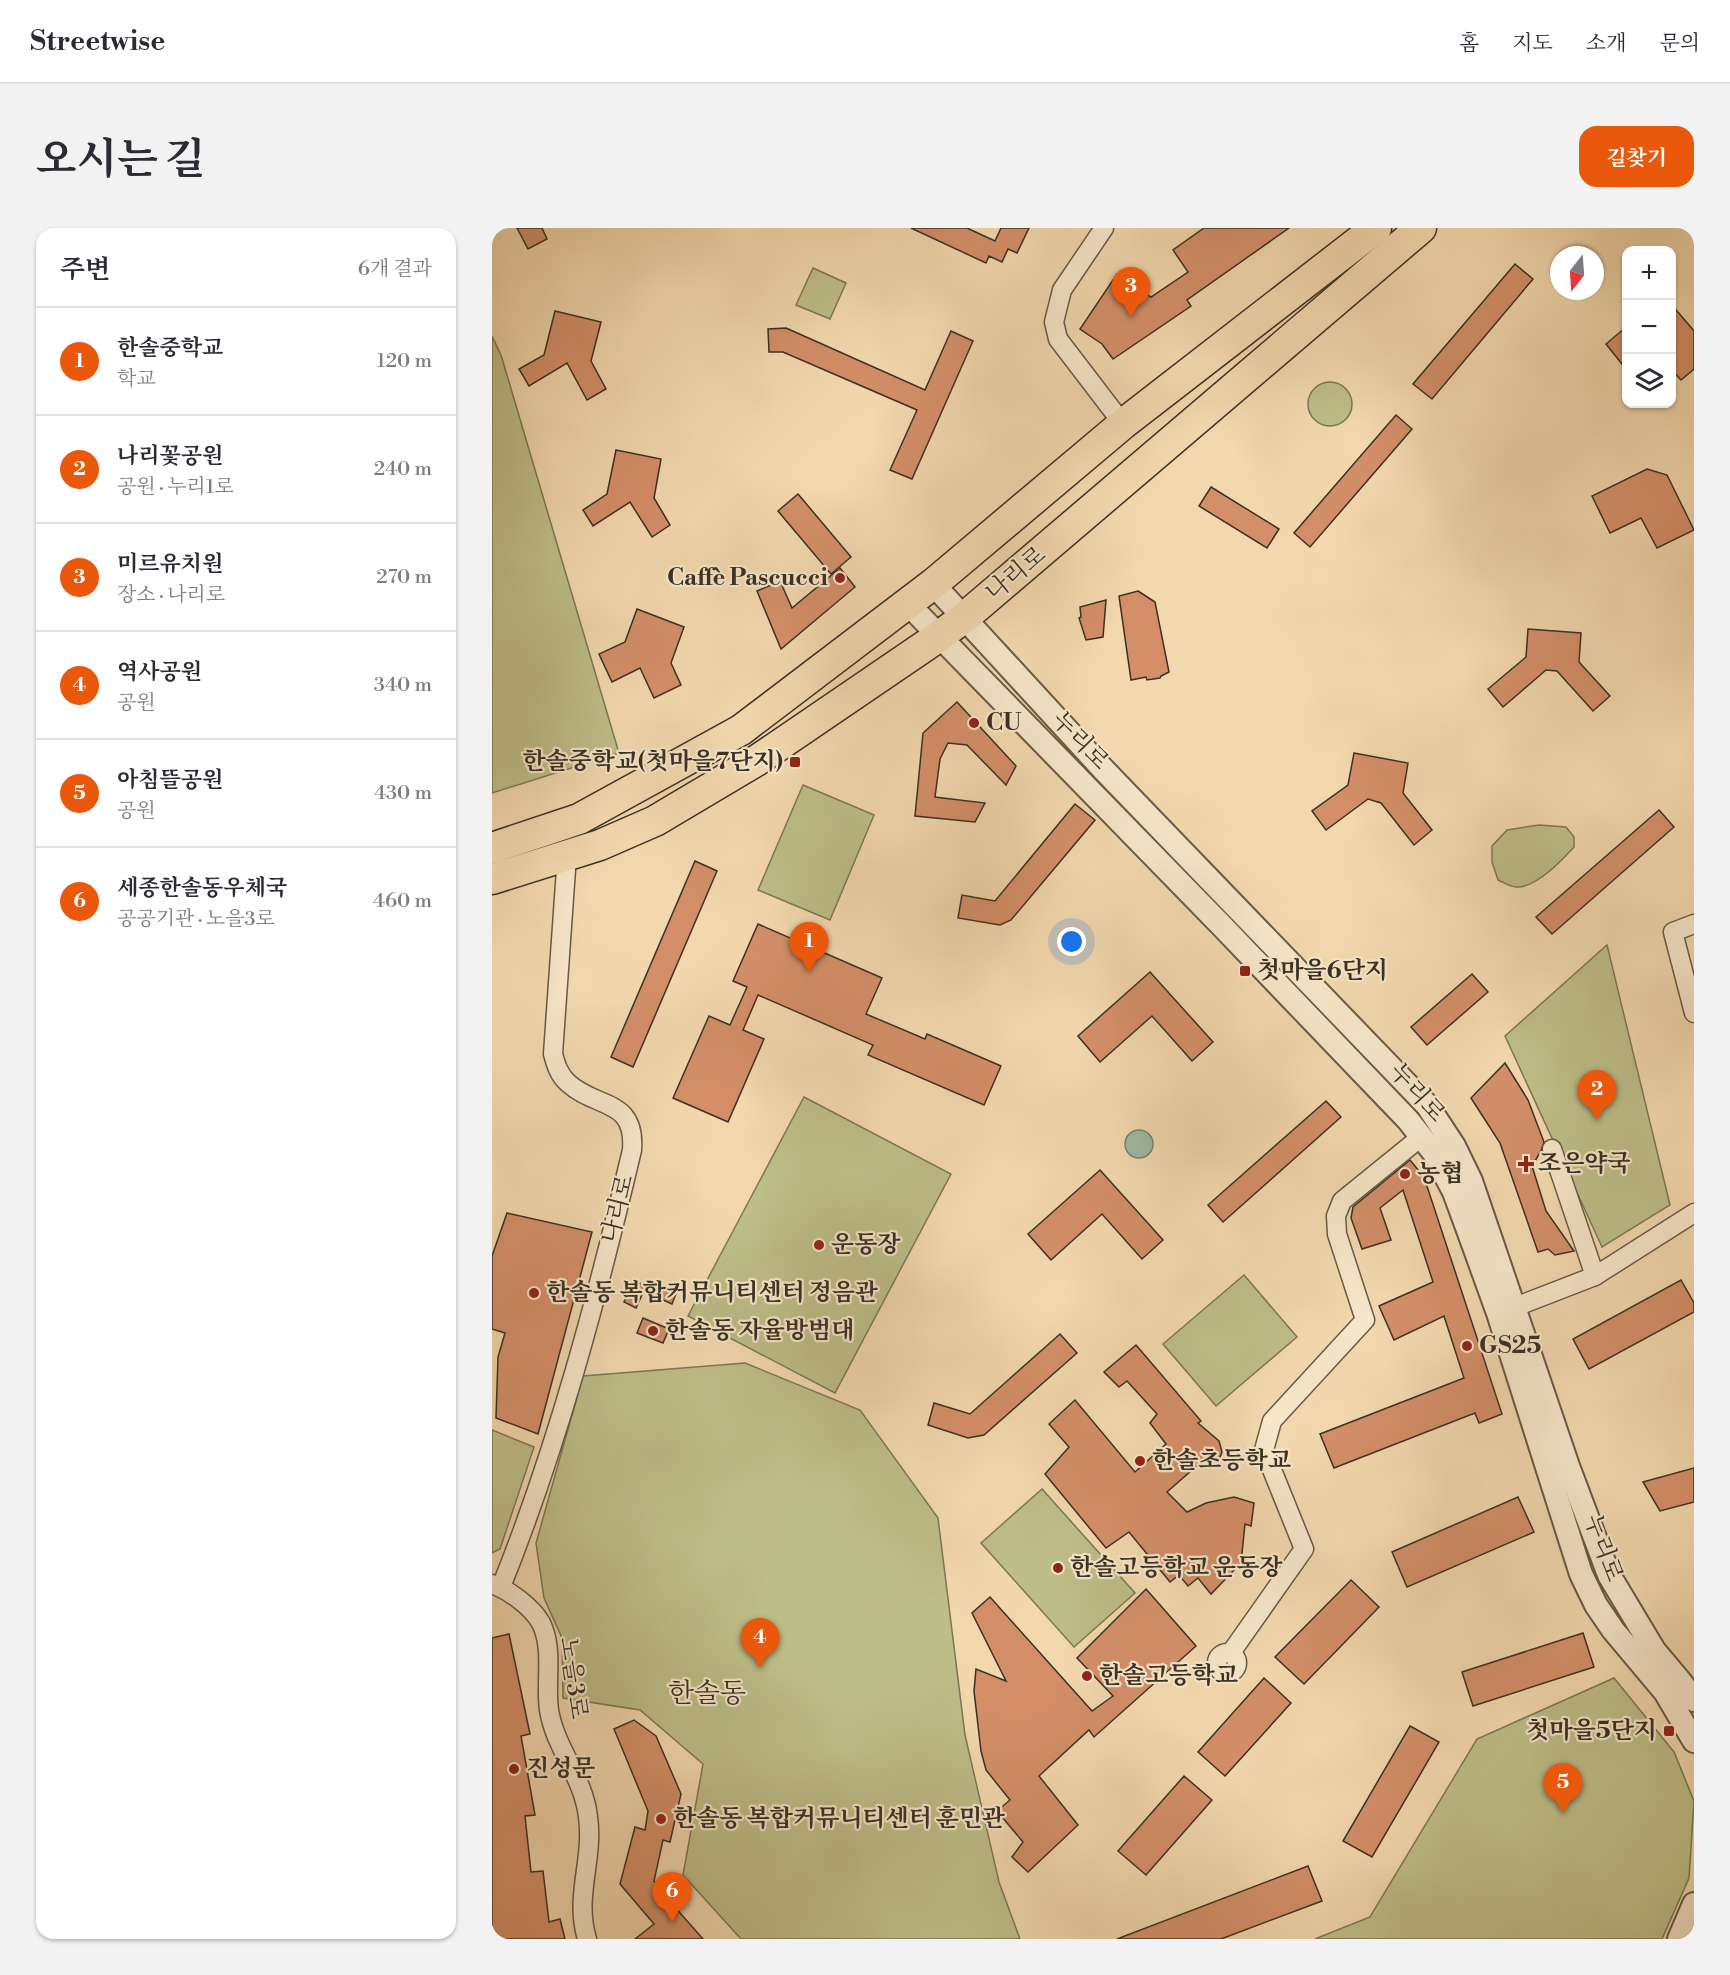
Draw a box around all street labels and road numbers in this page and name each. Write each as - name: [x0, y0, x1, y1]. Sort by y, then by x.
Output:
- street label: 나리로: [980, 540, 1052, 608]
- street label: 누리로: [1045, 706, 1115, 776]
- street label: 누리로: [1383, 1057, 1451, 1129]
- street label: 나리로: [595, 1172, 641, 1246]
- street label: 누리로: [1577, 1510, 1629, 1586]
- street label: 노을3로: [552, 1635, 594, 1721]

